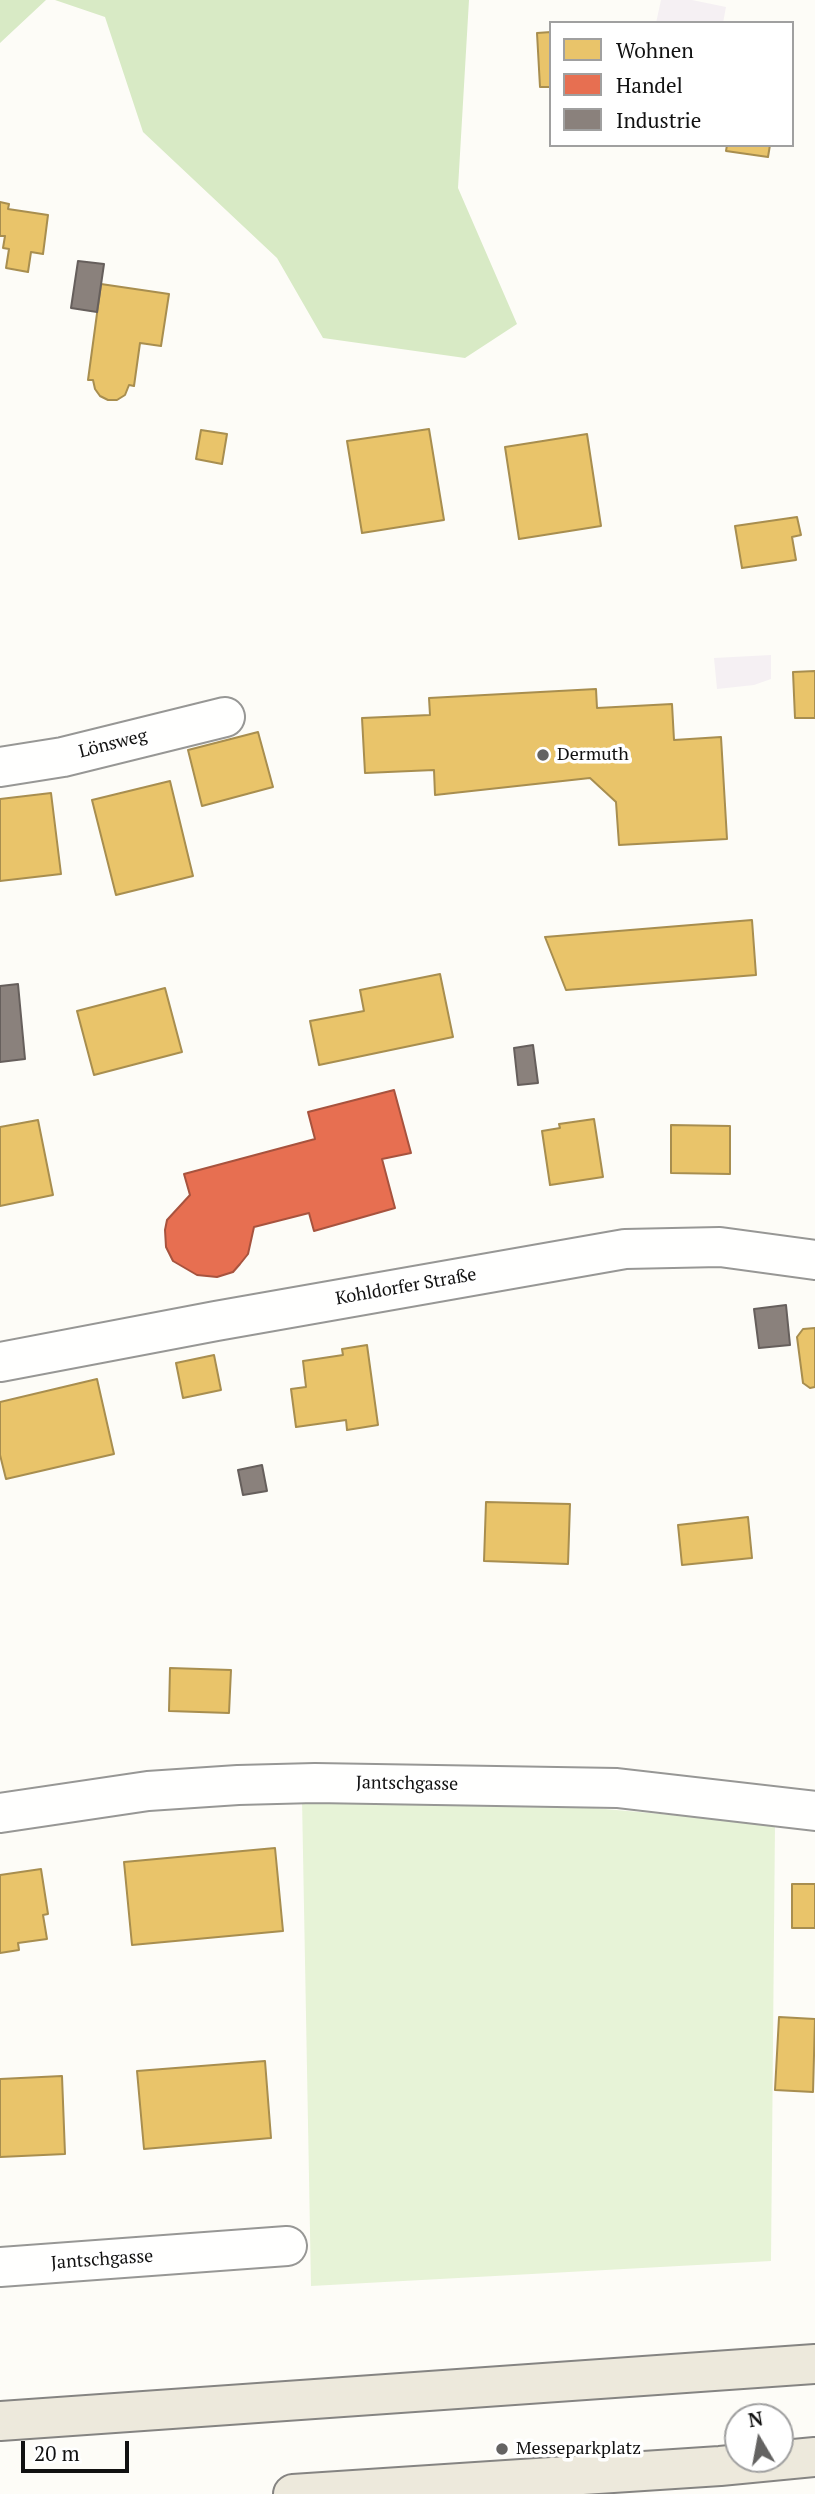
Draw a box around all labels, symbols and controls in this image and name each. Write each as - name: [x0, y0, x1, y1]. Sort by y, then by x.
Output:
- legend: [549, 21, 794, 147]
- text: Wohnen: [616, 36, 694, 64]
- text: Handel: [616, 71, 683, 99]
- text: Industrie: [616, 106, 701, 134]
- street label: Lönsweg: [77, 725, 149, 763]
- place label: Dermuth: [557, 744, 629, 766]
- marker: Dermuth: [535, 747, 551, 763]
- street label: Kohldorfer Straße: [334, 1264, 478, 1310]
- street label: Jantschgasse: [356, 1772, 458, 1796]
- street label: Jantschgasse: [50, 2246, 154, 2274]
- north arrow: [724, 2403, 794, 2473]
- text: N: [746, 2405, 765, 2432]
- scale bar: [24, 2428, 133, 2472]
- place label: Messeparkplatz: [516, 2438, 641, 2460]
- text: 20 m: [34, 2439, 80, 2467]
- marker: Messeparkplatz: [494, 2441, 510, 2457]

